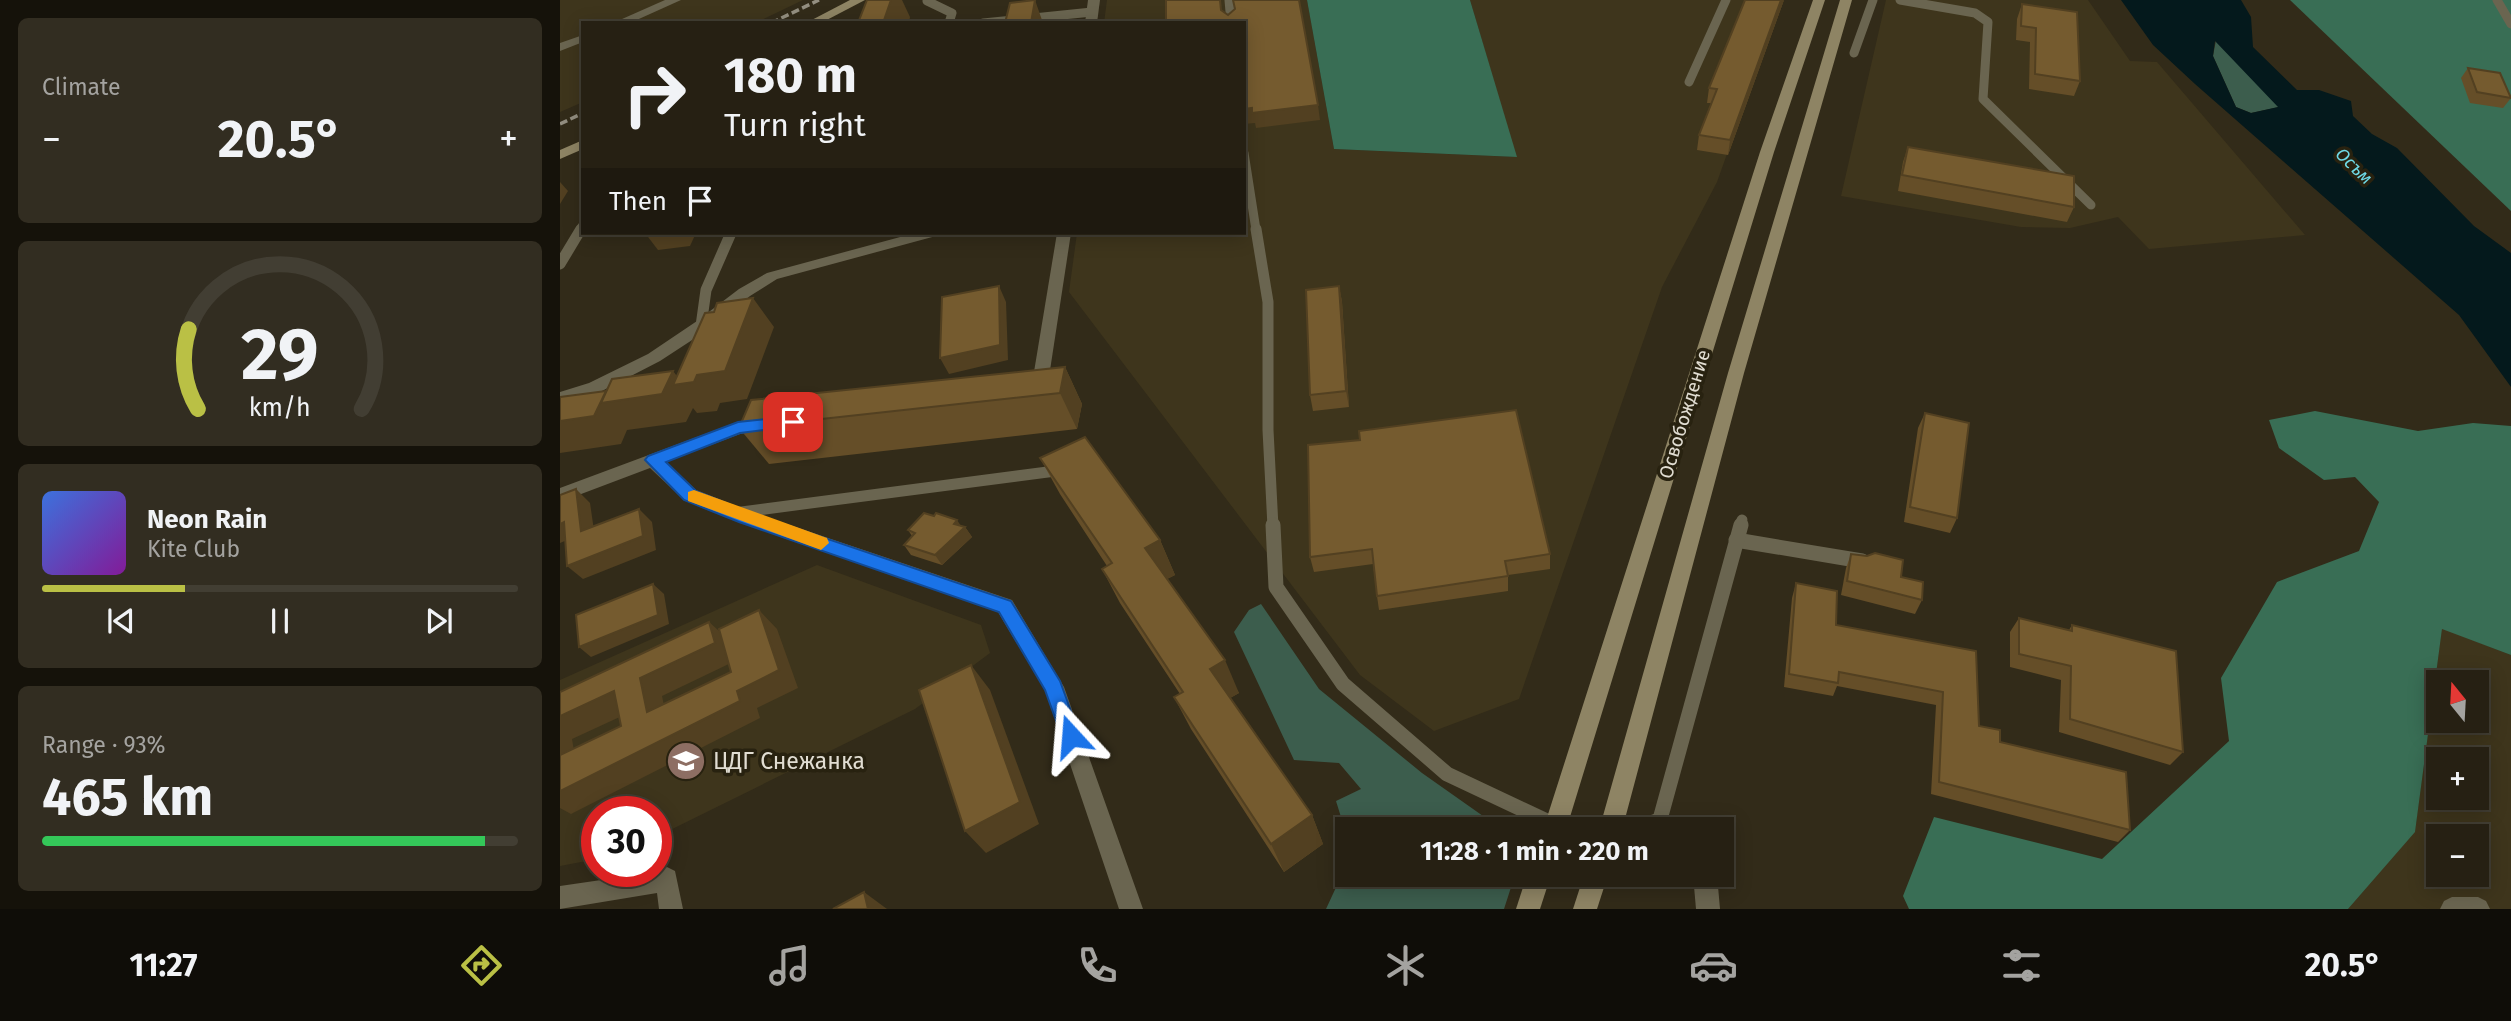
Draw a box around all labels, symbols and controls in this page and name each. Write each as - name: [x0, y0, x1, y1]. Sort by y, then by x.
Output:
- text: 180 m: [724, 46, 857, 105]
- icon: right: [609, 49, 700, 140]
- text: Climate: [42, 73, 121, 101]
- text: Turn right: [724, 106, 866, 144]
- text: 20.5°: [218, 108, 342, 171]
- text: −: [42, 116, 61, 162]
- text: +: [499, 116, 518, 162]
- water label: Осъм: [2331, 143, 2377, 189]
- icon: arrive: [681, 182, 719, 220]
- text: Then: [609, 186, 667, 217]
- text: 29: [241, 312, 319, 399]
- street label: Освобождение: [1654, 347, 1715, 481]
- pin: [763, 392, 823, 452]
- text: km/h: [249, 393, 311, 423]
- icon: arrive: [774, 403, 812, 441]
- text: Neon Rain: [147, 504, 267, 535]
- text: Kite Club: [147, 535, 240, 563]
- icon: previous: [102, 602, 140, 640]
- icon: pause: [261, 602, 299, 640]
- icon: next: [420, 602, 458, 640]
- north arrow: [2426, 670, 2488, 733]
- map controls: [2426, 670, 2489, 887]
- position arrow: [1034, 699, 1108, 773]
- text: Range · 93%: [42, 731, 166, 759]
- school or university icon: ЦДГ Снежанка: [665, 740, 707, 782]
- place label: ЦДГ Снежанка: [713, 747, 865, 775]
- button: +: [2426, 747, 2489, 810]
- text: 465 km: [42, 766, 213, 829]
- speed limit sign: 30: [581, 796, 672, 887]
- button: −: [2426, 824, 2489, 887]
- text: 11:28 · 1 min · 220 m: [1420, 836, 1649, 867]
- icon: directions: [457, 941, 506, 990]
- icon: music: [765, 941, 814, 990]
- icon: phone: [1073, 941, 1122, 990]
- icon: climate: [1381, 941, 1430, 990]
- icon: car: [1689, 941, 1738, 990]
- icon: filters: [1997, 941, 2046, 990]
- text: 11:27: [130, 946, 198, 984]
- text: 20.5°: [2305, 946, 2381, 984]

